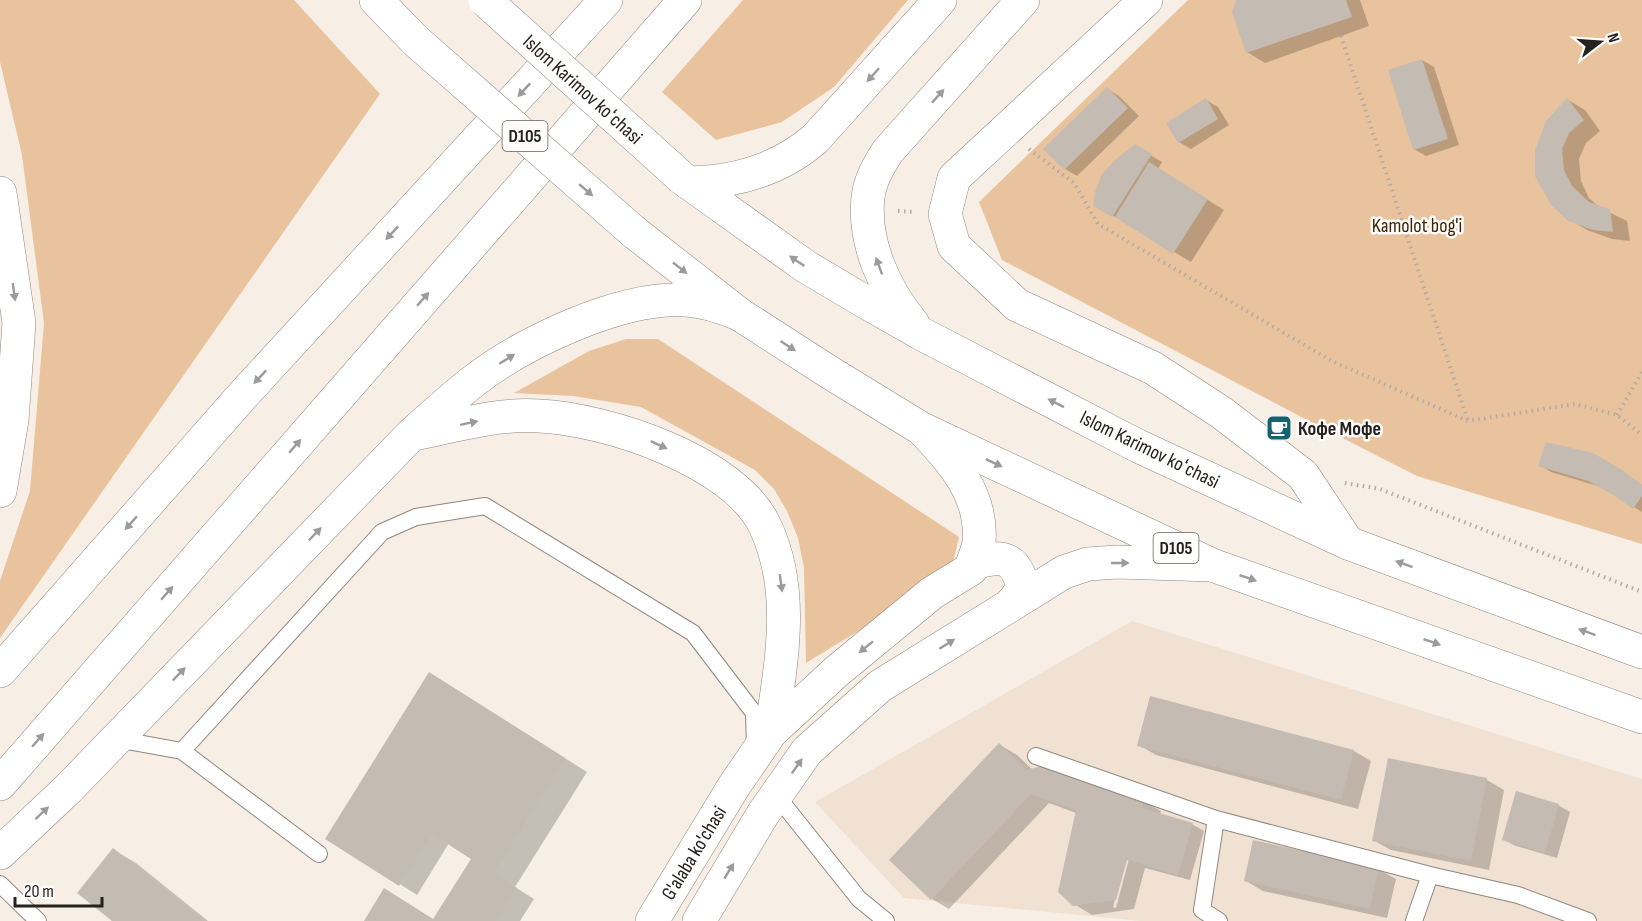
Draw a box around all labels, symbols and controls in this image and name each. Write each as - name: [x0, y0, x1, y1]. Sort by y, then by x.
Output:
- north arrow: [1570, 12, 1630, 72]
- street label: Islom Karimov koʻchasi: [518, 30, 647, 150]
- text: N: [1603, 31, 1623, 45]
- one-way arrow: [867, 67, 880, 82]
- one-way arrow: [517, 82, 531, 97]
- one-way arrow: [931, 88, 945, 103]
- road number: D105: [502, 121, 548, 151]
- one-way arrow: [578, 183, 593, 196]
- park label: Kamolot bog'i: [1372, 214, 1462, 238]
- one-way arrow: [385, 226, 399, 241]
- one-way arrow: [789, 256, 805, 267]
- one-way arrow: [873, 256, 883, 274]
- one-way arrow: [672, 261, 688, 274]
- one-way arrow: [10, 283, 19, 302]
- one-way arrow: [416, 292, 430, 307]
- one-way arrow: [780, 340, 796, 352]
- one-way arrow: [499, 354, 515, 365]
- one-way arrow: [254, 369, 267, 384]
- one-way arrow: [1047, 398, 1064, 408]
- street label: Islom Karimov koʻchasi: [1076, 406, 1223, 494]
- cafe icon: Кофе Мофе: [1264, 413, 1294, 443]
- place label: Кофе Мофе: [1298, 417, 1381, 441]
- one-way arrow: [460, 418, 479, 427]
- one-way arrow: [288, 439, 301, 454]
- one-way arrow: [651, 441, 668, 450]
- one-way arrow: [986, 458, 1003, 467]
- one-way arrow: [125, 515, 138, 530]
- one-way arrow: [308, 527, 322, 542]
- road number: D105: [1154, 533, 1198, 563]
- one-way arrow: [1111, 558, 1130, 568]
- one-way arrow: [1395, 559, 1413, 569]
- one-way arrow: [1239, 573, 1257, 583]
- one-way arrow: [776, 574, 785, 593]
- one-way arrow: [160, 586, 173, 601]
- one-way arrow: [1578, 626, 1596, 636]
- one-way arrow: [1423, 638, 1441, 648]
- one-way arrow: [939, 639, 955, 650]
- one-way arrow: [859, 640, 874, 652]
- one-way arrow: [172, 668, 186, 682]
- one-way arrow: [32, 732, 45, 748]
- one-way arrow: [791, 759, 803, 775]
- street label: G'alaba ko'chasi: [657, 802, 732, 904]
- one-way arrow: [35, 806, 50, 820]
- one-way arrow: [724, 863, 735, 879]
- scale bar: [15, 870, 102, 908]
- text: 20 m: [24, 881, 54, 902]

